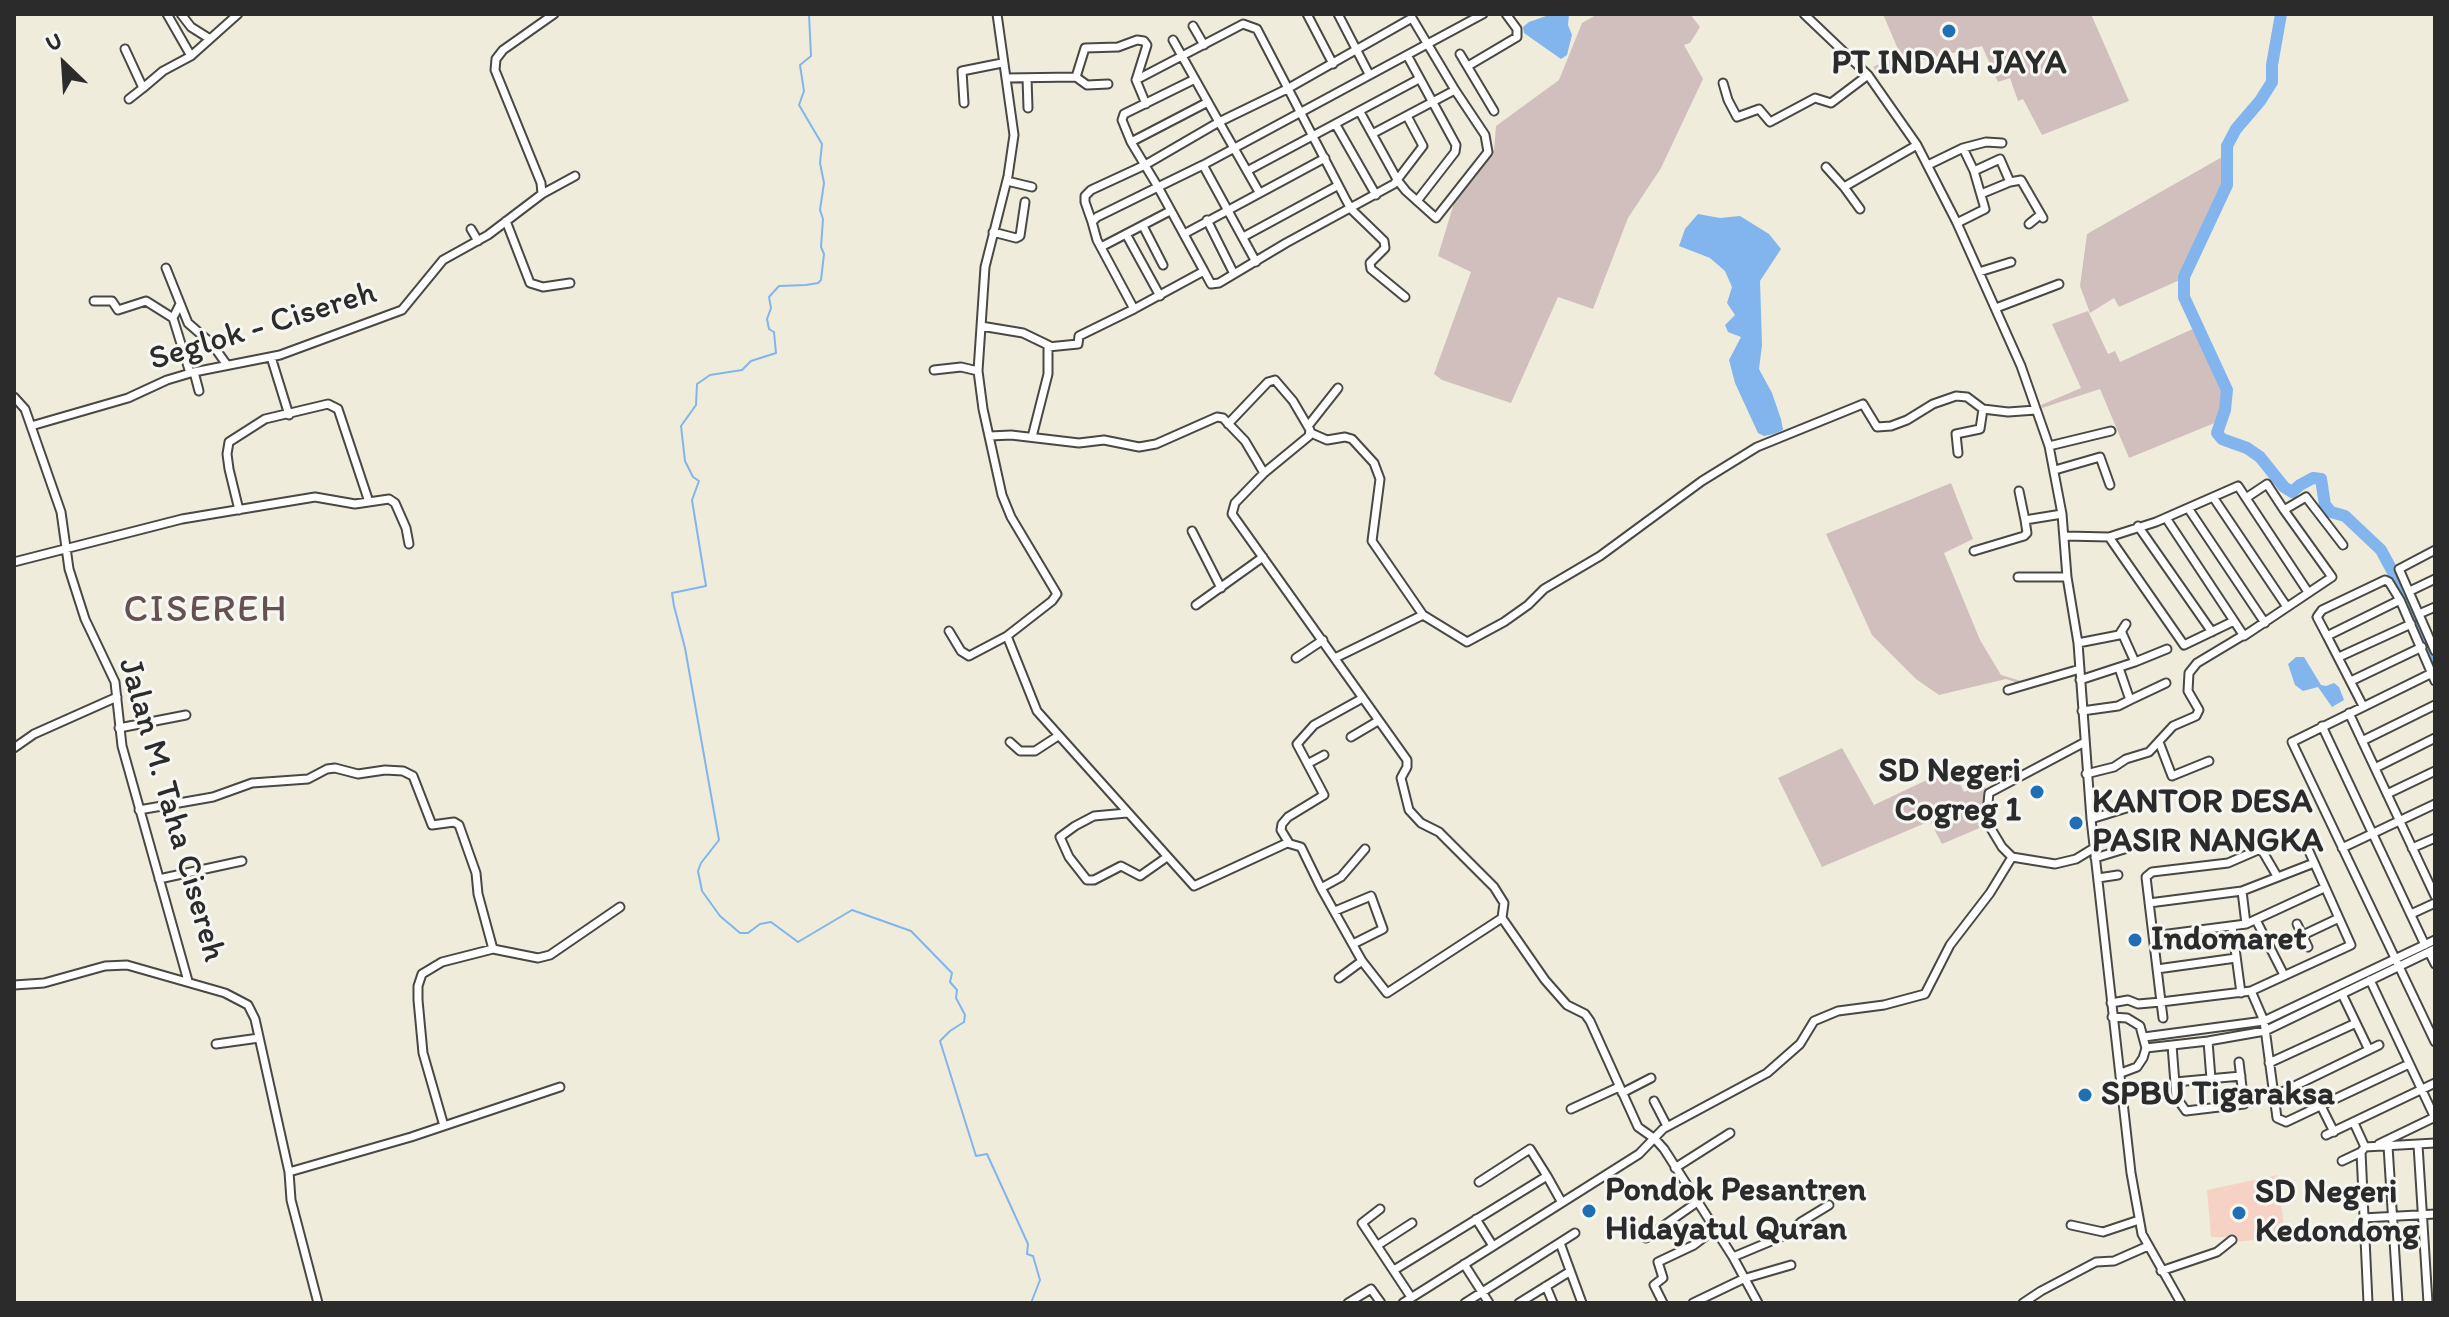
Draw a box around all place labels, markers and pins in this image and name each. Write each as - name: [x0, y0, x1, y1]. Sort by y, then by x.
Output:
- marker: PT INDAH JAYA: [1940, 22, 1958, 40]
- place label: PT INDAH JAYA: [1831, 44, 2067, 84]
- place label: SD Negeri Cogreg 1: [1879, 752, 2021, 832]
- marker: SD Negeri Cogreg 1: [2028, 783, 2046, 801]
- place label: KANTOR DESA PASIR NANGKA: [2092, 783, 2323, 862]
- marker: KANTOR DESA PASIR NANGKA: [2067, 814, 2085, 832]
- place label: Indomaret: [2151, 920, 2306, 960]
- marker: Indomaret: [2126, 931, 2144, 949]
- place label: SPBU Tigaraksa: [2101, 1075, 2335, 1115]
- marker: SPBU Tigaraksa: [2076, 1086, 2094, 1104]
- place label: Pondok Pesantren Hidayatul Quran: [1605, 1171, 1866, 1250]
- place label: SD Negeri Kedondong: [2255, 1173, 2419, 1252]
- marker: Pondok Pesantren Hidayatul Quran: [1580, 1202, 1598, 1220]
- marker: SD Negeri Kedondong: [2230, 1204, 2248, 1222]

